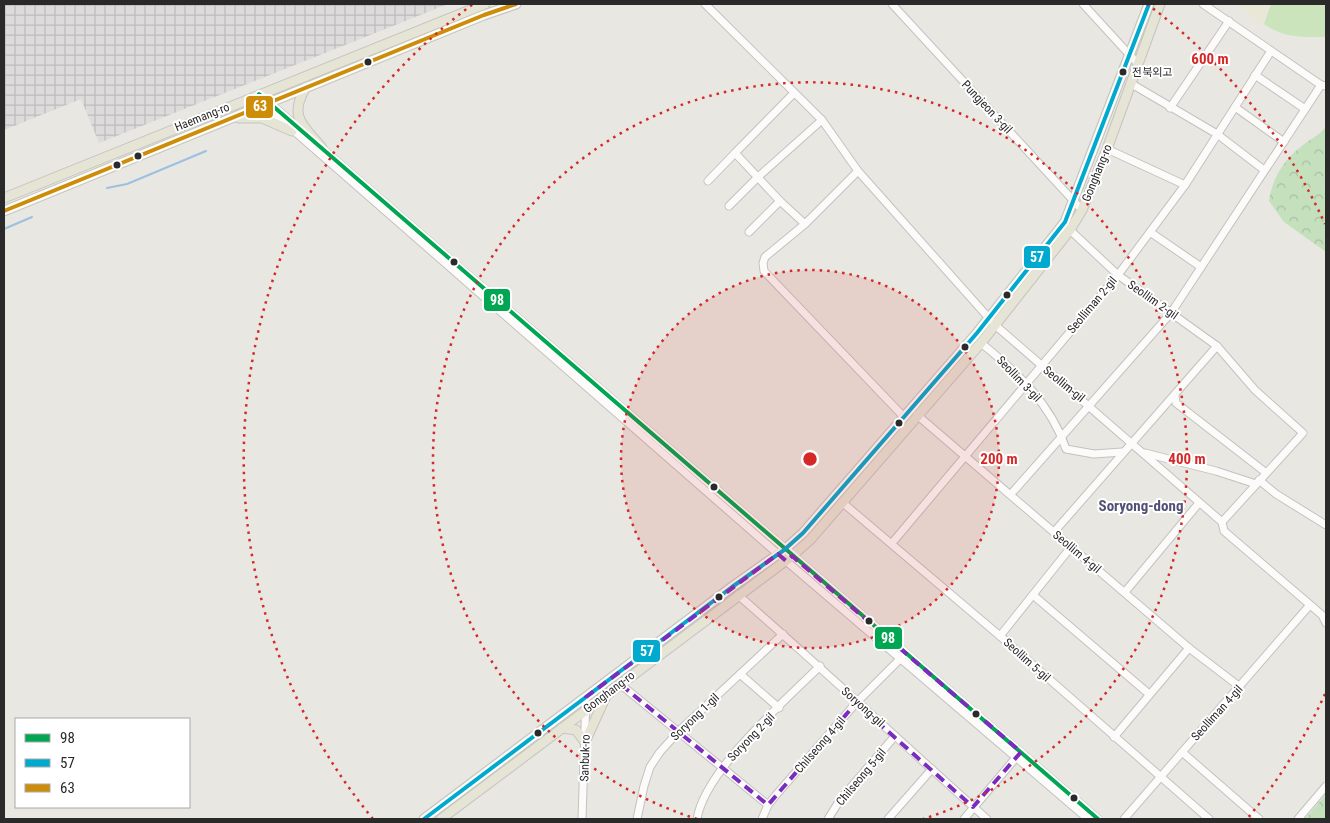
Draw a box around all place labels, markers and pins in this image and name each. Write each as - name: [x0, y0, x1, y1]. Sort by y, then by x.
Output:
- unlabelled marker: [363, 57, 373, 67]
- place label: 전북외고: [1132, 66, 1172, 79]
- marker: 전북외고: [1118, 67, 1128, 77]
- unlabelled marker: [133, 151, 143, 161]
- unlabelled marker: [112, 160, 122, 170]
- unlabelled marker: [449, 257, 459, 267]
- unlabelled marker: [1002, 290, 1012, 300]
- unlabelled marker: [960, 342, 970, 352]
- unlabelled marker: [894, 418, 904, 428]
- centre of rings: [801, 450, 819, 468]
- unlabelled marker: [709, 482, 719, 492]
- unlabelled marker: [714, 592, 724, 602]
- unlabelled marker: [864, 616, 874, 626]
- unlabelled marker: [971, 709, 981, 719]
- unlabelled marker: [533, 728, 543, 738]
- unlabelled marker: [1069, 793, 1079, 803]

